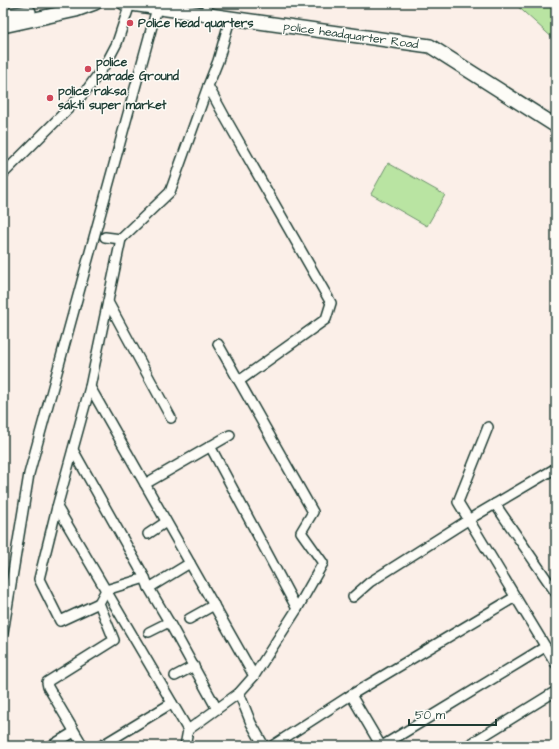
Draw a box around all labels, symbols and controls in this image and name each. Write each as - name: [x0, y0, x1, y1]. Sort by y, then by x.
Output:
- place label: Police head quarters: [138, 15, 253, 33]
- marker: Police head quarters: [125, 18, 135, 28]
- street label: police headquarter Road: [282, 18, 419, 53]
- place label: police parade Ground: [96, 54, 180, 86]
- marker: police parade Ground: [83, 64, 93, 74]
- place label: police raksa sakti super market: [58, 83, 167, 115]
- marker: police raksa sakti super market: [45, 93, 55, 103]
- scale bar: [409, 701, 496, 727]
- text: 50 m: [415, 707, 446, 724]

